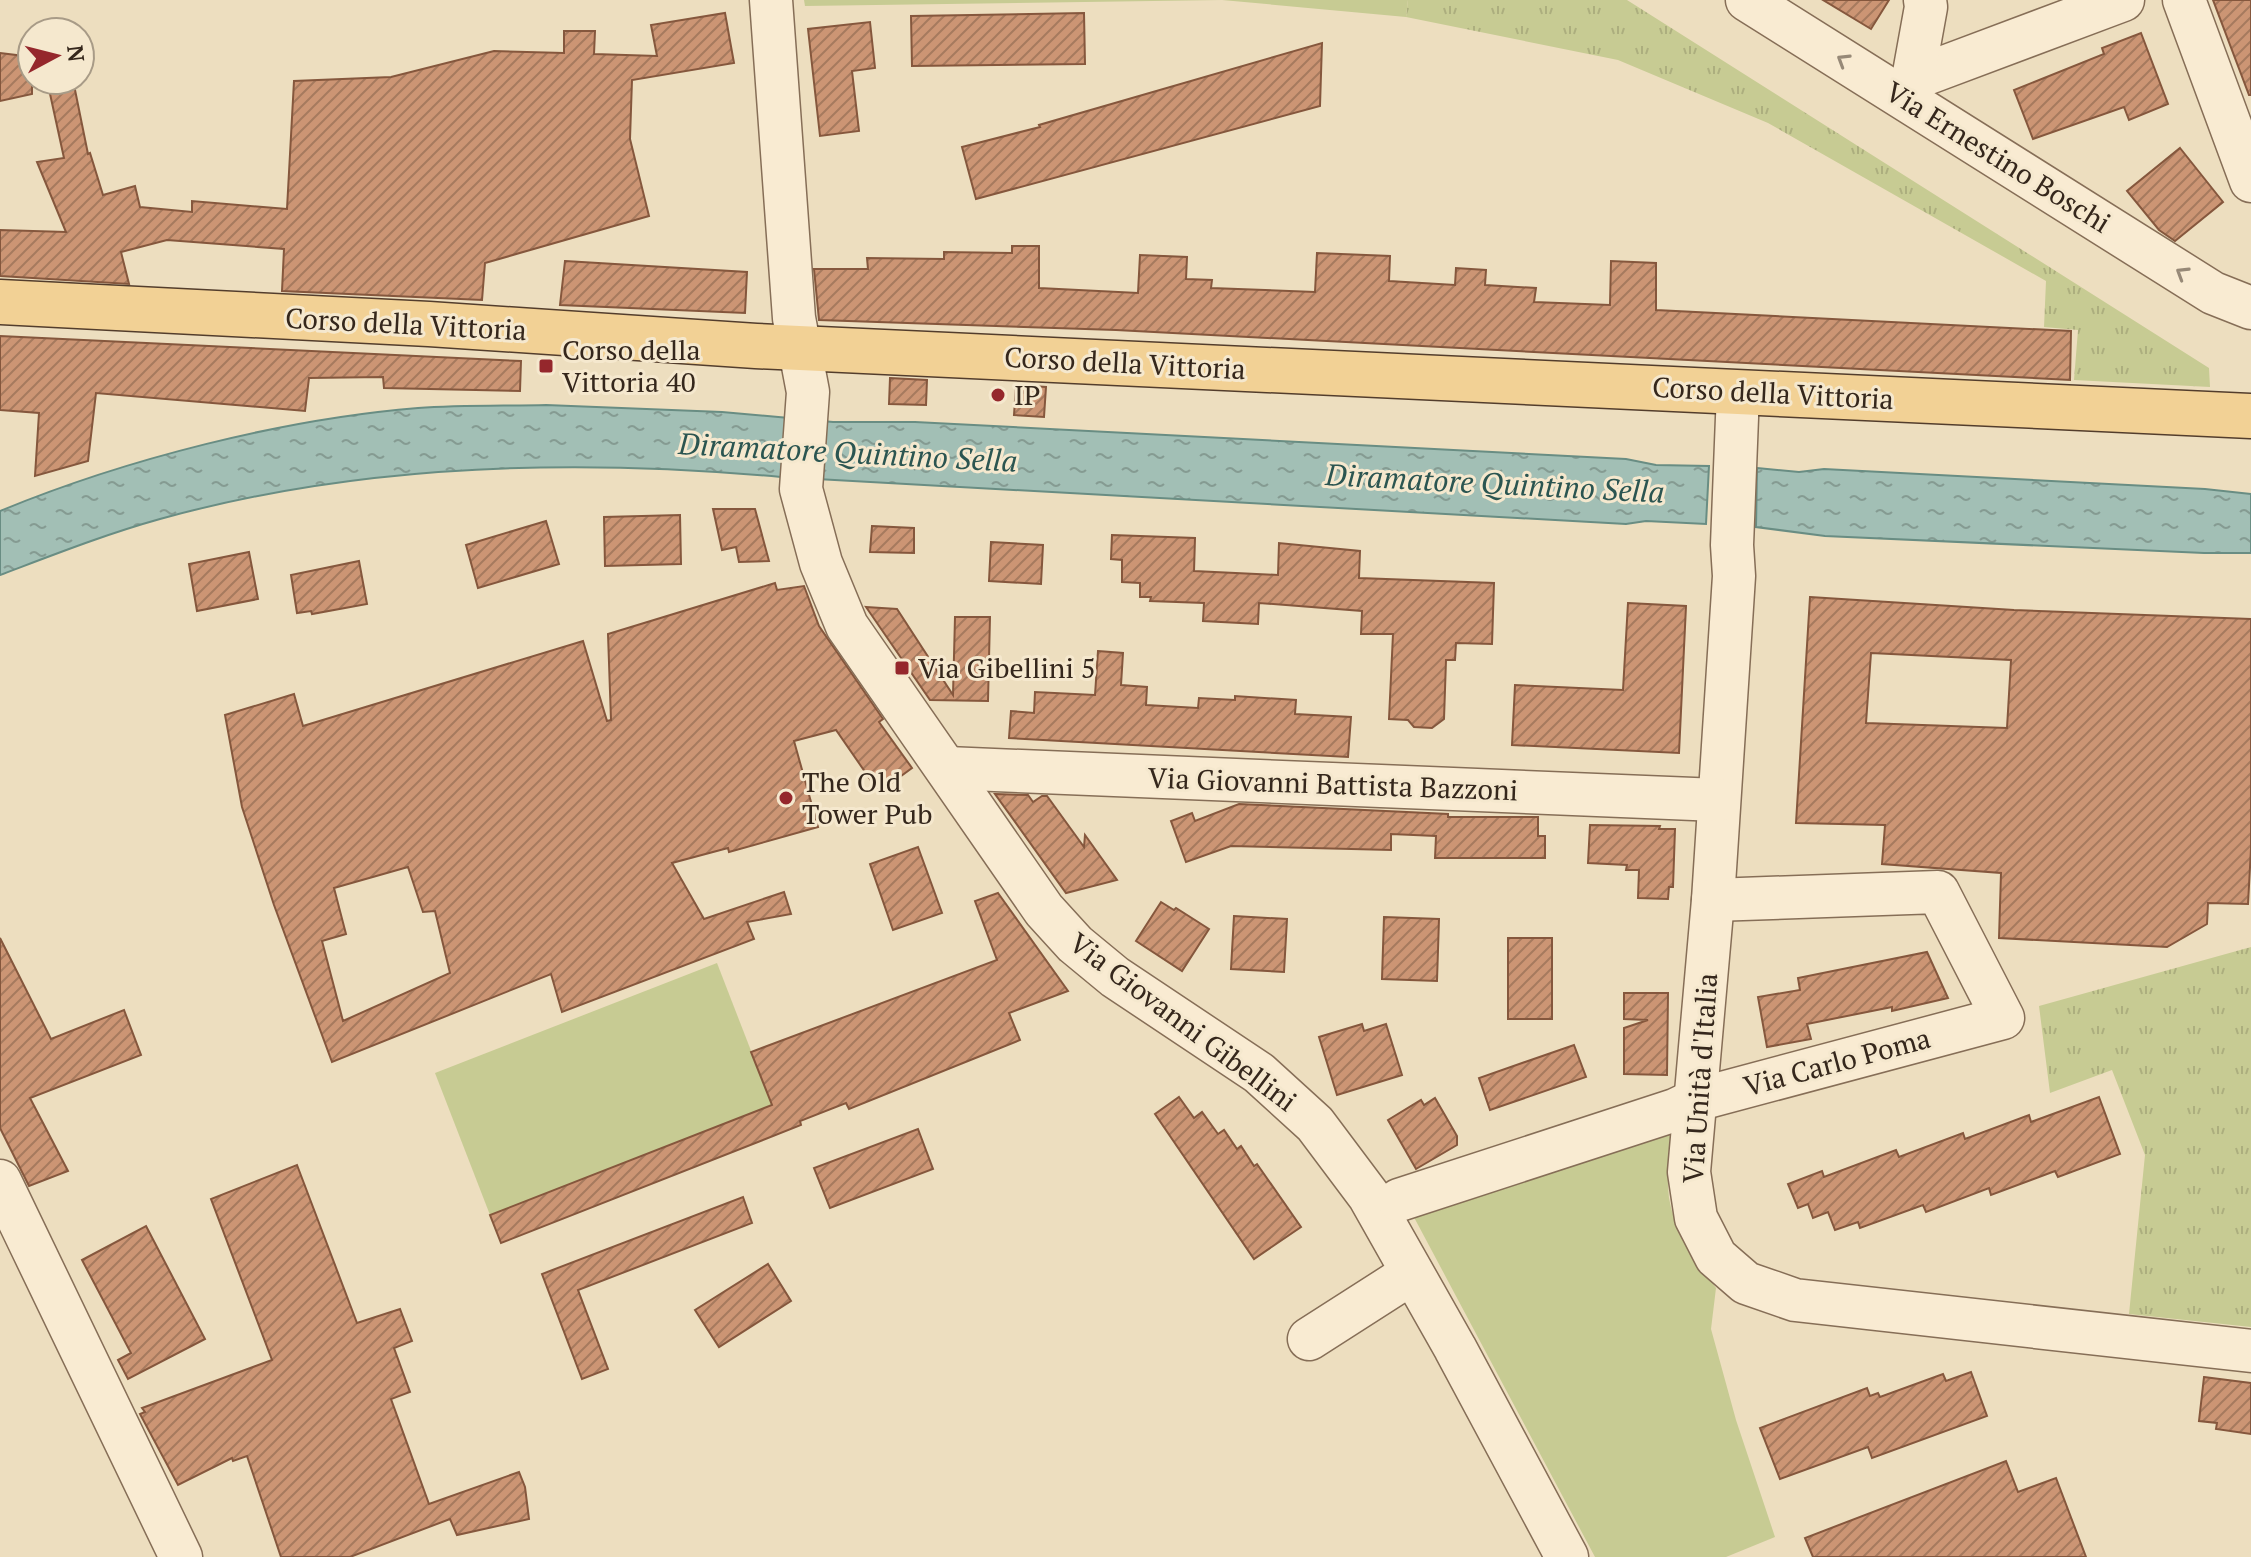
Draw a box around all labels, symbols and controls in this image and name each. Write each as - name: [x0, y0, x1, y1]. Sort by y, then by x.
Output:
- north arrow: [16, 16, 96, 96]
- text: N: [61, 43, 92, 64]
- one-way arrow: [1837, 54, 1852, 69]
- street label: Via Ernestino Boschi: [1879, 72, 2118, 241]
- one-way arrow: [2176, 267, 2191, 282]
- street label: Corso della Vittoria: [284, 299, 528, 348]
- place label: Corso della Vittoria 40: [562, 331, 701, 400]
- street label: Corso della Vittoria: [1003, 338, 1247, 387]
- marker: Corso della Vittoria 40: [537, 357, 555, 375]
- street label: Corso della Vittoria: [1651, 368, 1895, 417]
- place label: IP: [1014, 376, 1041, 413]
- marker: IP: [989, 386, 1007, 404]
- water label: Diramatore Quintino Sella: [677, 423, 1019, 481]
- water label: Diramatore Quintino Sella: [1324, 454, 1666, 512]
- place label: Via Gibellini 5: [918, 649, 1096, 686]
- marker: Via Gibellini 5: [893, 659, 911, 677]
- street label: Via Giovanni Battista Bazzoni: [1147, 759, 1519, 808]
- place label: The Old Tower Pub: [802, 763, 932, 832]
- marker: The Old Tower Pub: [777, 789, 795, 807]
- street label: Via Giovanni Gibellini: [1062, 924, 1304, 1119]
- street label: Via Unità d'Italia: [1674, 971, 1725, 1184]
- street label: Via Carlo Poma: [1739, 1019, 1934, 1104]

